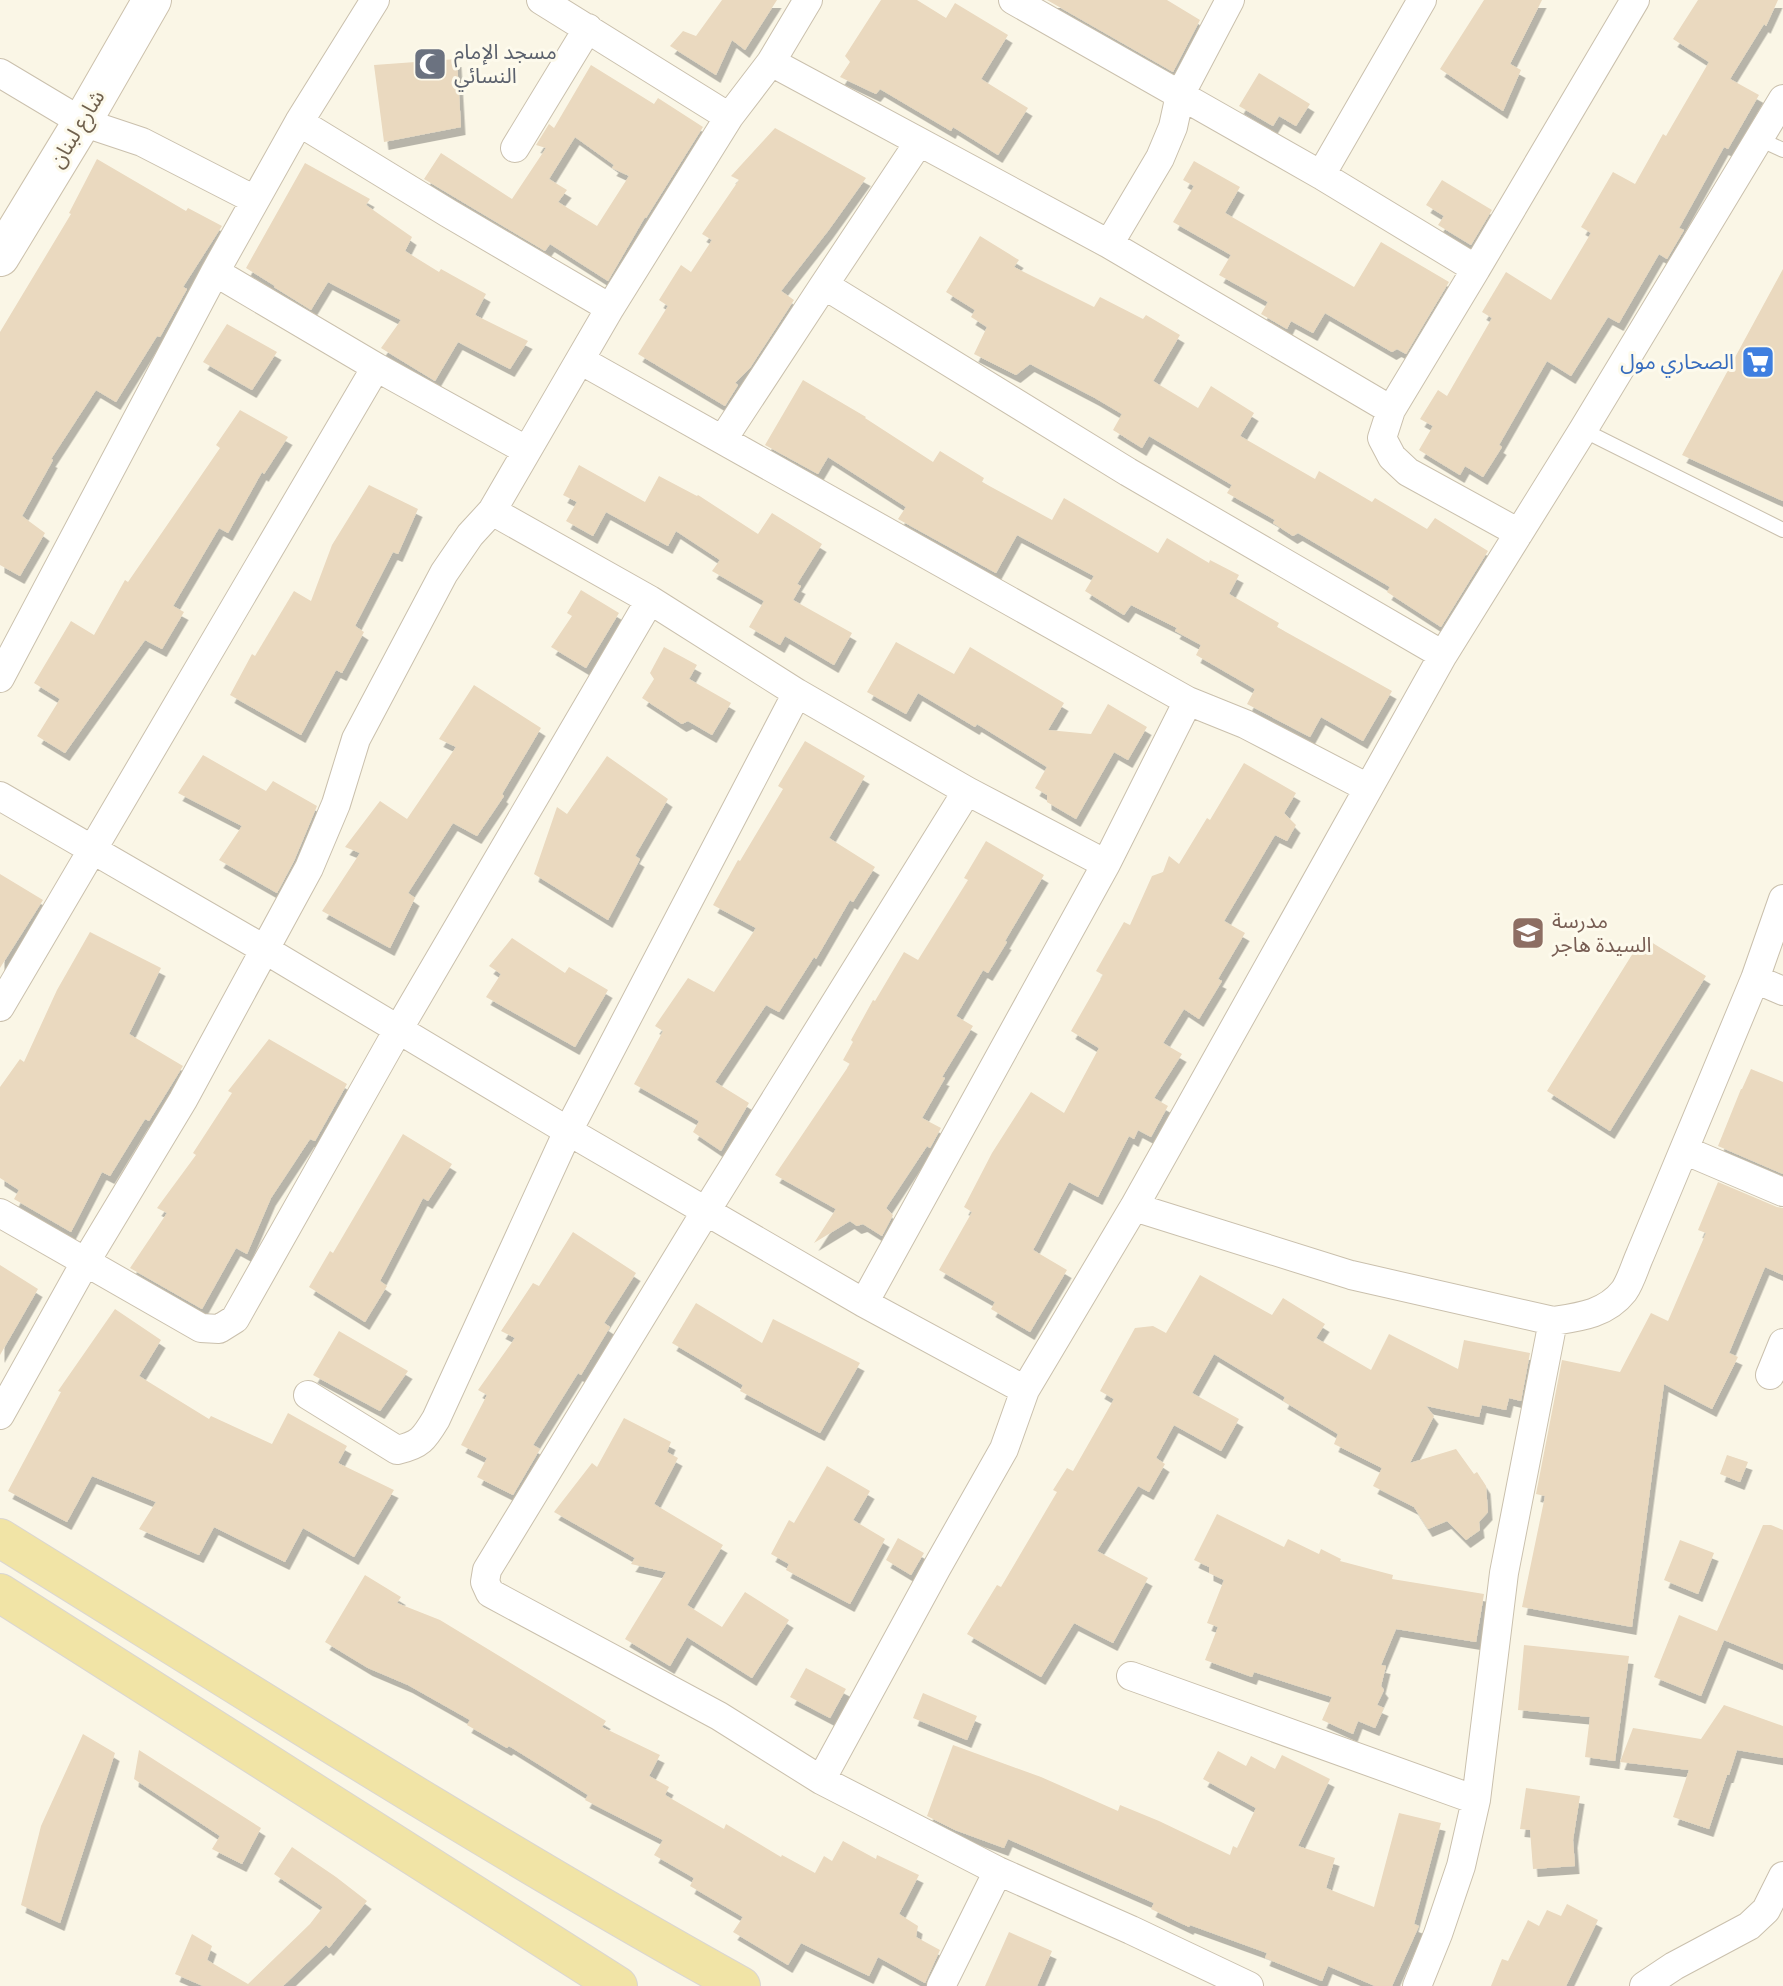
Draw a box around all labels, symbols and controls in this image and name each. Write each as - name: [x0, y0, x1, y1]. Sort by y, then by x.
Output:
- place label: مسجد الإمام النسائي: [454, 37, 557, 92]
- mosque icon: مسجد الإمام النسائي: [411, 45, 449, 83]
- street label: شارع لبنان: [42, 84, 112, 174]
- supermarket icon: الصحاري مول: [1739, 343, 1777, 381]
- place label: الصحاري مول: [1620, 347, 1734, 378]
- place label: مدرسة السيدة هاجر: [1551, 906, 1651, 959]
- school or university icon: مدرسة السيدة هاجر: [1509, 914, 1547, 952]

